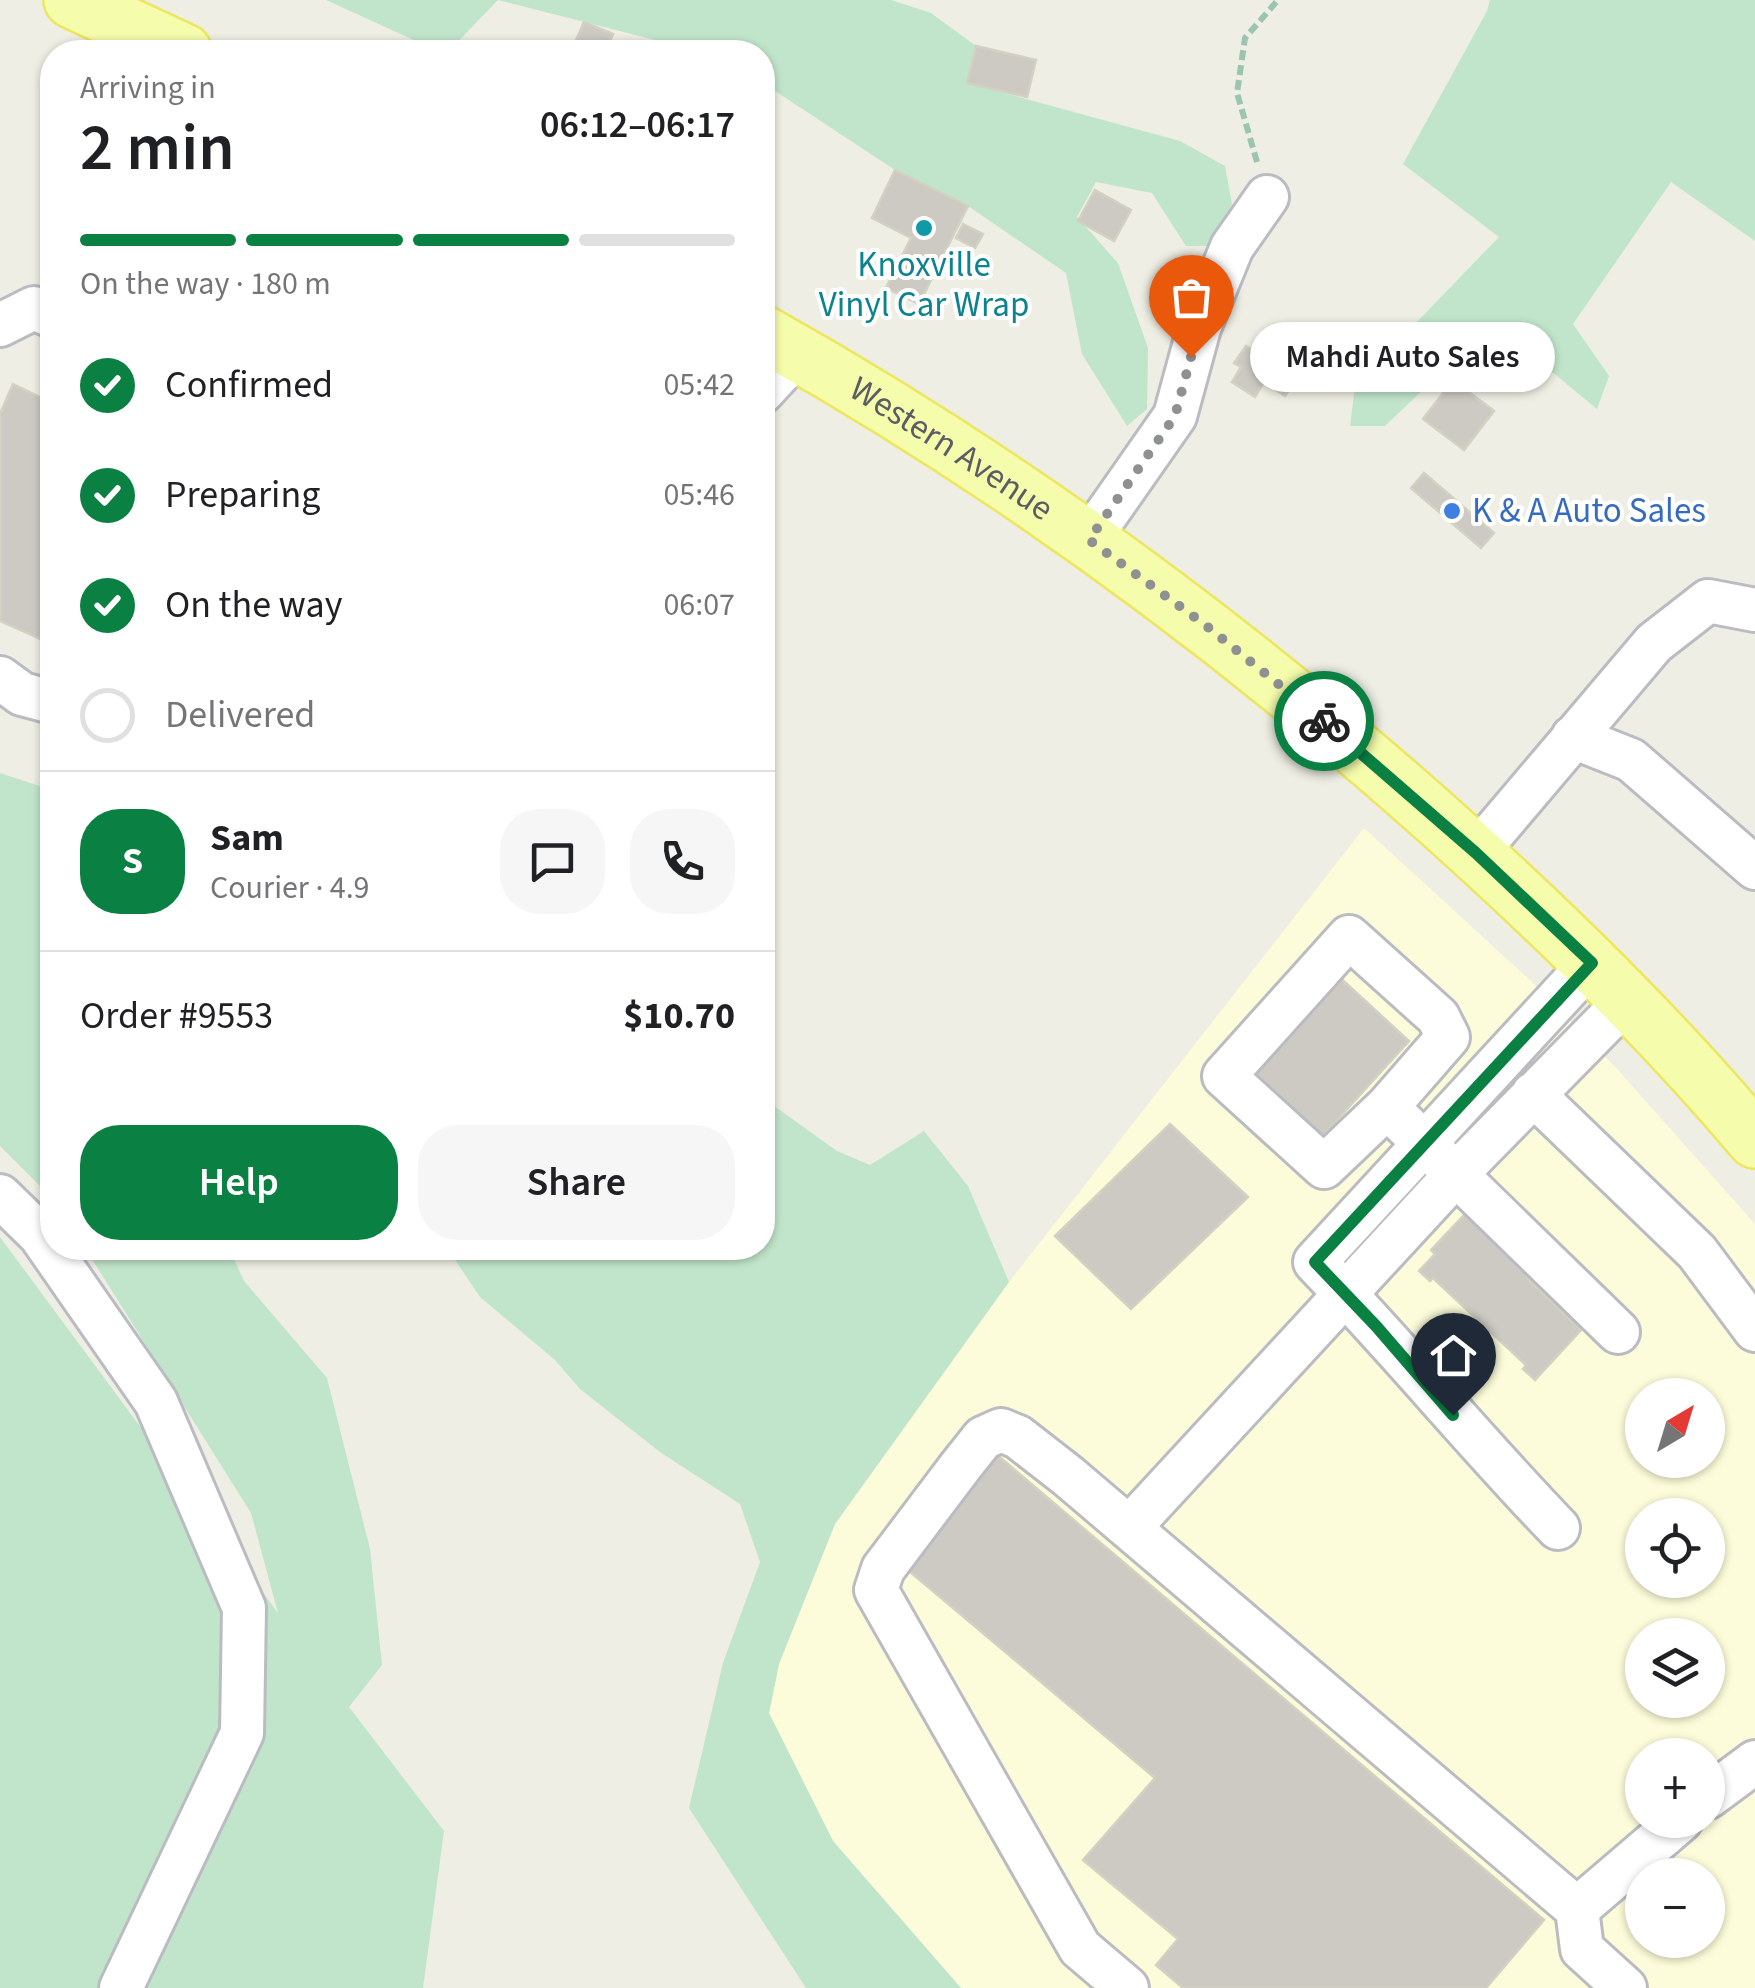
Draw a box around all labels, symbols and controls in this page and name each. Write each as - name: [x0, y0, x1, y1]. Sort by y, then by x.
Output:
- text: Arriving in: [80, 65, 216, 111]
- text: 06:12–06:17: [540, 98, 735, 152]
- text: 2 min: [80, 102, 235, 195]
- marker: Knoxville Vinyl Car Wrap: [913, 217, 935, 239]
- place label: Knoxville Vinyl Car Wrap: [819, 240, 1029, 330]
- pin: [1149, 255, 1234, 358]
- text: On the way · 180 m: [80, 261, 331, 307]
- icon: bag: [1164, 270, 1219, 325]
- callout: Mahdi Auto Sales: [1251, 322, 1556, 392]
- text: Mahdi Auto Sales: [1285, 334, 1520, 380]
- icon: check: [80, 358, 135, 413]
- text: Confirmed: [165, 358, 333, 412]
- text: 05:42: [663, 362, 735, 408]
- street label: Western Avenue: [840, 364, 1063, 533]
- icon: check: [80, 468, 135, 523]
- text: Preparing: [165, 468, 320, 522]
- text: 05:46: [663, 472, 735, 518]
- place label: K & A Auto Sales: [1472, 486, 1706, 536]
- marker: K & A Auto Sales: [1441, 500, 1463, 522]
- icon: check: [80, 578, 135, 633]
- text: On the way: [165, 578, 342, 632]
- text: 06:07: [663, 582, 735, 628]
- courier: [1274, 671, 1374, 771]
- text: Delivered: [165, 688, 315, 742]
- icon: bike: [1297, 694, 1352, 749]
- button: chat: [500, 809, 605, 914]
- button: phone: [630, 809, 735, 914]
- text: Sam: [210, 811, 284, 865]
- text: S: [122, 834, 143, 888]
- text: Courier · 4.9: [210, 865, 370, 911]
- text: Order #9553: [80, 989, 273, 1043]
- text: $10.70: [623, 989, 735, 1043]
- button: Help: [80, 1125, 398, 1240]
- button: Share: [418, 1125, 735, 1240]
- pin: [1411, 1313, 1496, 1416]
- icon: home: [1426, 1328, 1481, 1383]
- north arrow: [1625, 1378, 1725, 1478]
- map controls: [1625, 1378, 1725, 1958]
- button: locate: [1625, 1498, 1725, 1598]
- button: layers: [1625, 1618, 1725, 1718]
- button: +: [1625, 1738, 1725, 1838]
- button: −: [1625, 1858, 1725, 1958]

